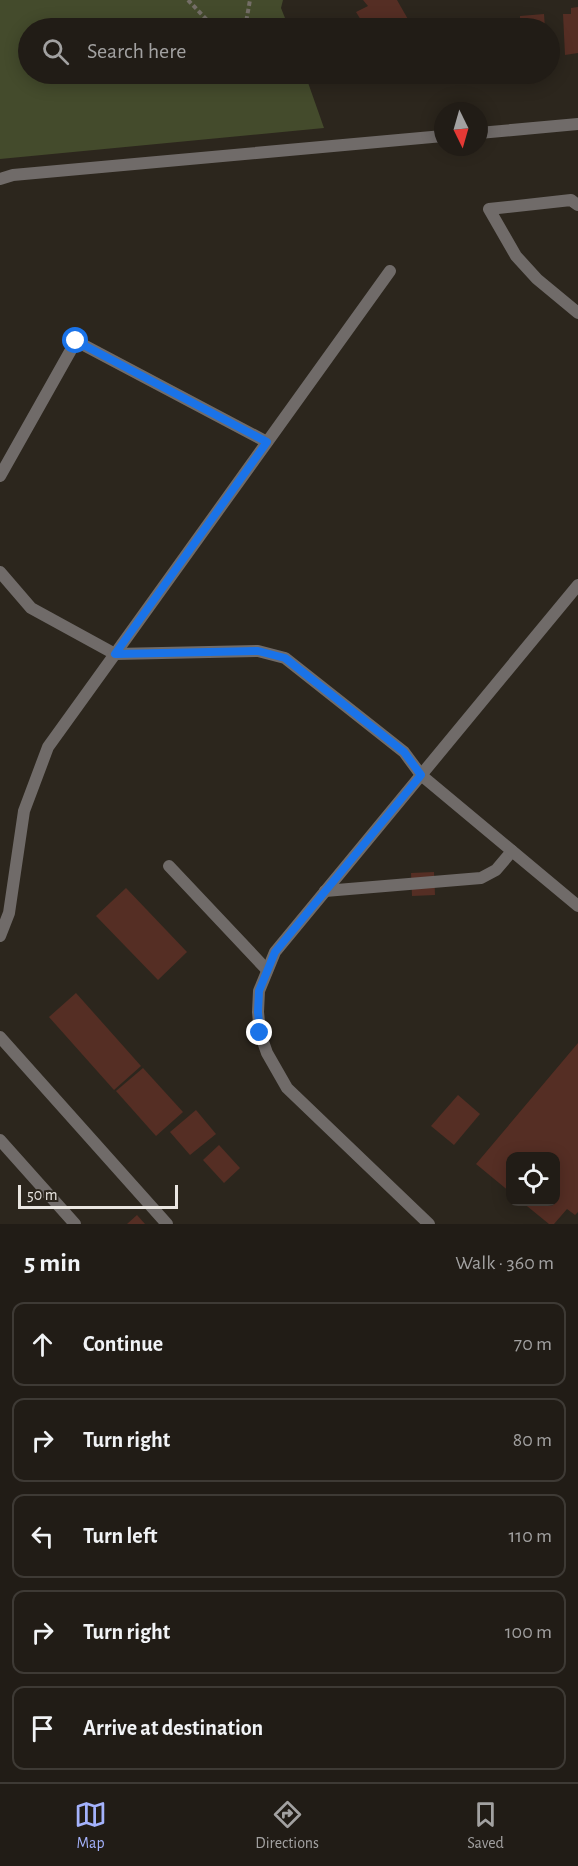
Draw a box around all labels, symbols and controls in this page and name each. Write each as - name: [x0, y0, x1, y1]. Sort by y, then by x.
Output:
- search box: [18, 18, 560, 84]
- icon: search: [39, 35, 72, 68]
- text: Search here: [87, 40, 186, 62]
- north arrow: [434, 102, 488, 156]
- route start: [62, 327, 88, 353]
- route end: [246, 1019, 272, 1045]
- map controls: [506, 1152, 560, 1206]
- button: locate: [506, 1152, 560, 1206]
- scale bar: [18, 1182, 178, 1210]
- text: 50 m: [27, 1187, 58, 1203]
- text: 5 min: [24, 1250, 81, 1276]
- text: Walk · 360 m: [455, 1253, 554, 1273]
- icon: ahead: [26, 1328, 59, 1361]
- text: Continue: [83, 1333, 163, 1355]
- text: 70 m: [514, 1334, 552, 1354]
- icon: right: [26, 1424, 59, 1457]
- text: Turn right: [83, 1429, 170, 1451]
- text: 80 m: [513, 1430, 552, 1450]
- icon: left: [26, 1520, 59, 1553]
- text: Turn left: [83, 1525, 157, 1547]
- text: 110 m: [508, 1526, 552, 1546]
- icon: right: [26, 1616, 59, 1649]
- text: Turn right: [83, 1621, 170, 1643]
- text: 100 m: [505, 1622, 552, 1642]
- icon: arrive: [26, 1712, 59, 1745]
- text: Arrive at destination: [83, 1717, 263, 1739]
- tab: Map: [74, 1798, 107, 1853]
- tab: Directions: [255, 1798, 319, 1853]
- tab: Saved: [467, 1798, 504, 1853]

